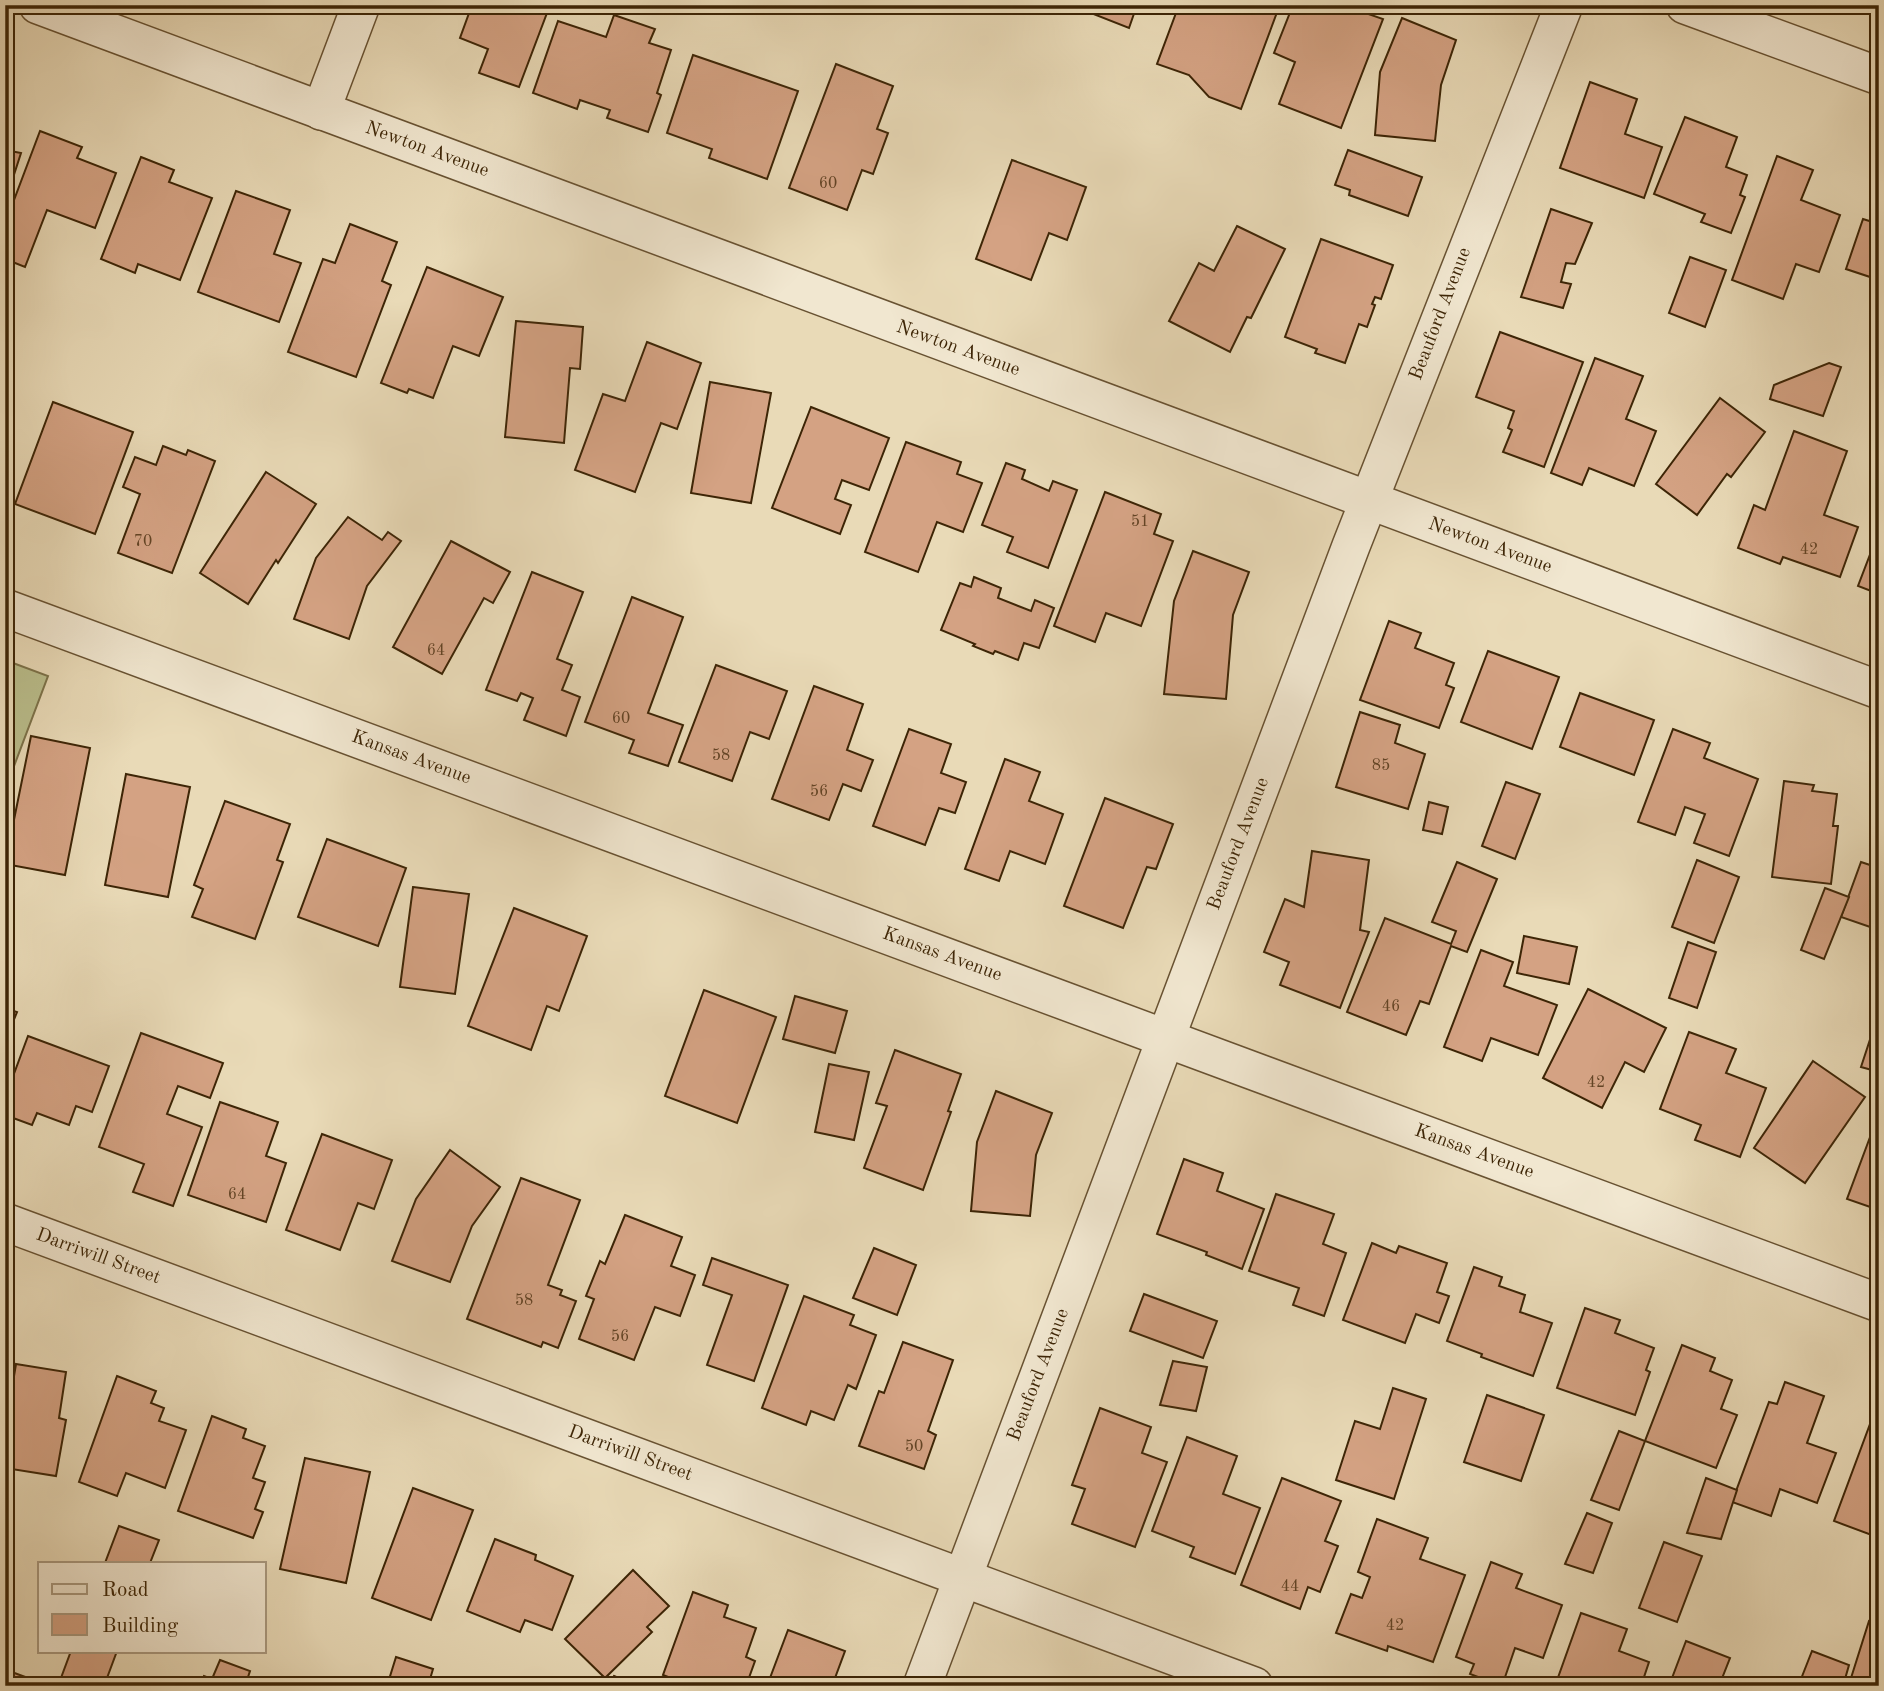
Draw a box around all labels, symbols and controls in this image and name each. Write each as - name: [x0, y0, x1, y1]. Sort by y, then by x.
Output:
- street label: Newton Avenue: [363, 119, 491, 181]
- house number: 60: [819, 176, 837, 192]
- street label: Beauford Avenue: [1407, 245, 1475, 383]
- street label: Newton Avenue: [894, 318, 1022, 380]
- house number: 51: [1131, 514, 1149, 530]
- street label: Newton Avenue: [1426, 515, 1554, 577]
- house number: 70: [134, 534, 152, 550]
- house number: 42: [1800, 542, 1818, 558]
- house number: 64: [427, 643, 445, 659]
- house number: 60: [612, 711, 630, 727]
- street label: Kansas Avenue: [349, 728, 473, 788]
- house number: 58: [712, 748, 730, 764]
- house number: 85: [1372, 758, 1390, 774]
- street label: Beauford Avenue: [1205, 775, 1273, 913]
- house number: 56: [810, 784, 828, 800]
- street label: Kansas Avenue: [880, 925, 1004, 985]
- house number: 46: [1382, 999, 1400, 1015]
- house number: 42: [1587, 1075, 1605, 1091]
- street label: Kansas Avenue: [1412, 1122, 1536, 1182]
- house number: 64: [228, 1187, 246, 1203]
- street label: Darriwill Street: [33, 1226, 163, 1288]
- house number: 58: [515, 1293, 533, 1309]
- street label: Beauford Avenue: [1005, 1306, 1073, 1444]
- house number: 56: [611, 1329, 629, 1345]
- street label: Darriwill Street: [565, 1423, 695, 1485]
- house number: 50: [905, 1439, 923, 1455]
- legend: [38, 1562, 266, 1652]
- house number: 44: [1281, 1579, 1299, 1595]
- text: Road: [102, 1580, 149, 1601]
- text: Building: [102, 1616, 179, 1637]
- house number: 42: [1386, 1618, 1404, 1634]

